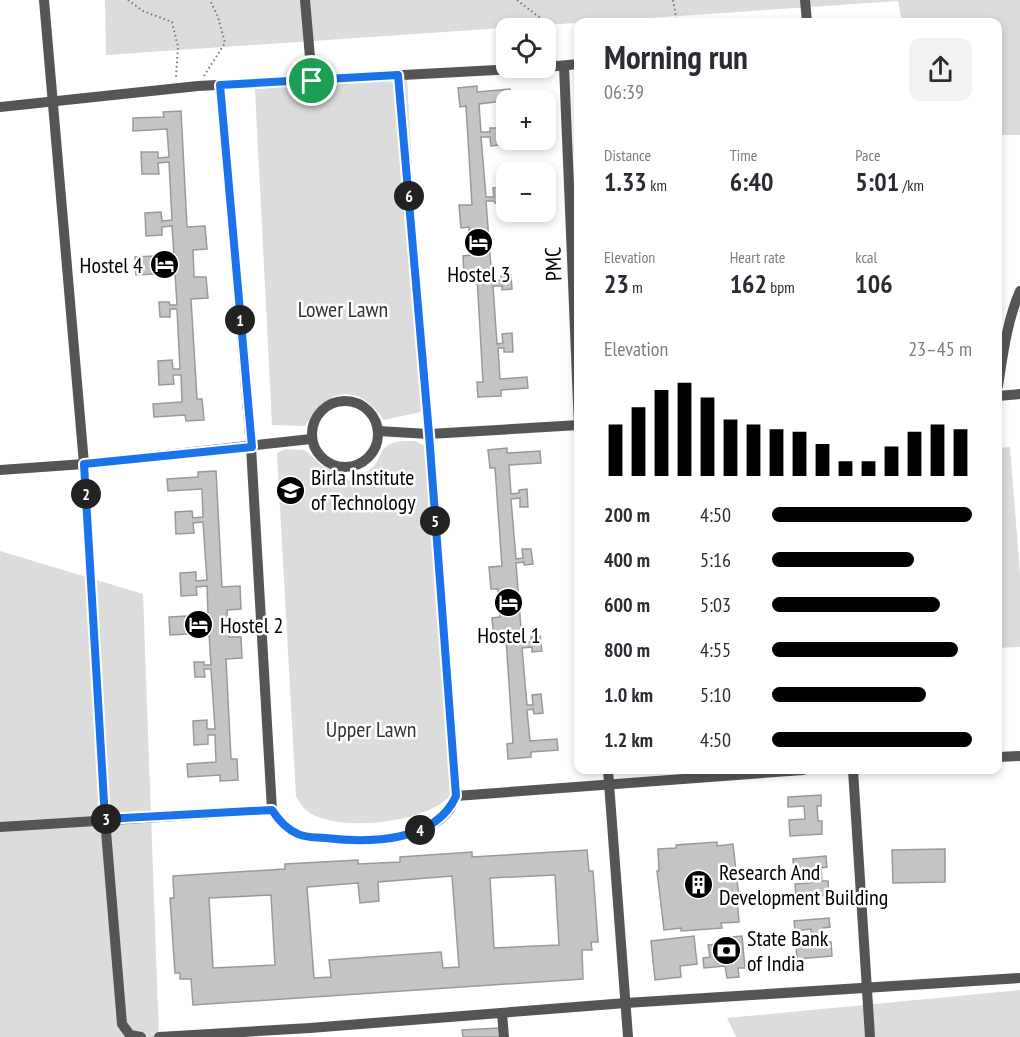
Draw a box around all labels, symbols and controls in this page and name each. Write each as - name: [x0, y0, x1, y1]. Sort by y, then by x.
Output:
- map controls: [496, 18, 556, 222]
- button: locate: [496, 18, 556, 78]
- text: Morning run: [604, 35, 748, 78]
- button: share: [909, 38, 972, 101]
- pin: [286, 55, 337, 106]
- icon: arrive: [295, 64, 328, 97]
- text: 06:39: [604, 79, 644, 105]
- button: +: [496, 90, 556, 150]
- text: Distance: [604, 145, 651, 165]
- text: Time: [730, 145, 757, 165]
- text: Pace: [855, 145, 881, 165]
- button: −: [496, 162, 556, 222]
- text: 1.33: [604, 165, 647, 198]
- text: 6:40: [730, 165, 773, 198]
- text: 5:01: [855, 165, 899, 198]
- text: km: [647, 175, 667, 195]
- text: /km: [899, 175, 924, 195]
- pin: 6: [394, 181, 424, 211]
- text: 6: [405, 186, 413, 206]
- hotel icon: Hostel 3: [463, 226, 495, 258]
- street label: PMC: [538, 247, 568, 281]
- text: Elevation: [604, 247, 655, 267]
- text: Heart rate: [730, 247, 785, 267]
- text: kcal: [855, 247, 877, 267]
- hotel icon: Hostel 4: [148, 249, 180, 281]
- place label: Hostel 4: [80, 251, 143, 279]
- place label: Hostel 3: [447, 260, 511, 288]
- text: 23: [604, 267, 629, 300]
- text: 162: [730, 267, 767, 300]
- text: 106: [855, 267, 893, 300]
- text: m: [629, 277, 643, 297]
- text: bpm: [767, 277, 795, 297]
- park label: Lower Lawn: [298, 295, 388, 323]
- pin: 1: [225, 305, 255, 335]
- text: 1: [236, 310, 244, 330]
- text: Elevation: [604, 336, 668, 362]
- text: 23–45 m: [908, 336, 972, 362]
- place label: Birla Institute of Technology: [311, 463, 416, 516]
- school or university icon: Birla Institute of Technology: [274, 474, 306, 506]
- pin: 2: [71, 479, 101, 509]
- text: 2: [82, 484, 90, 504]
- text: 200 m: [604, 502, 650, 528]
- text: 4:50: [700, 502, 731, 528]
- pin: 5: [420, 506, 450, 536]
- text: 5: [431, 511, 439, 531]
- text: 400 m: [604, 547, 650, 573]
- text: 5:16: [700, 547, 731, 573]
- hotel icon: Hostel 1: [493, 587, 525, 619]
- text: 600 m: [604, 592, 650, 618]
- text: 5:03: [700, 592, 731, 618]
- hotel icon: Hostel 2: [183, 609, 215, 641]
- place label: Hostel 2: [220, 611, 283, 639]
- place label: Hostel 1: [477, 621, 541, 649]
- text: 800 m: [604, 637, 650, 663]
- text: 4:55: [700, 637, 731, 663]
- text: 1.0 km: [604, 682, 653, 708]
- text: 5:10: [700, 682, 731, 708]
- park label: Upper Lawn: [326, 715, 416, 743]
- text: 1.2 km: [604, 727, 653, 753]
- text: 4:50: [700, 727, 731, 753]
- pin: 3: [91, 804, 121, 834]
- text: 3: [102, 809, 110, 829]
- pin: 4: [405, 815, 435, 845]
- text: 4: [416, 820, 424, 840]
- place label: Research And Development Building: [719, 858, 888, 911]
- building icon: Research And Development Building: [682, 869, 714, 901]
- place label: State Bank of India: [747, 924, 829, 977]
- bank icon: State Bank of India: [710, 935, 742, 967]

